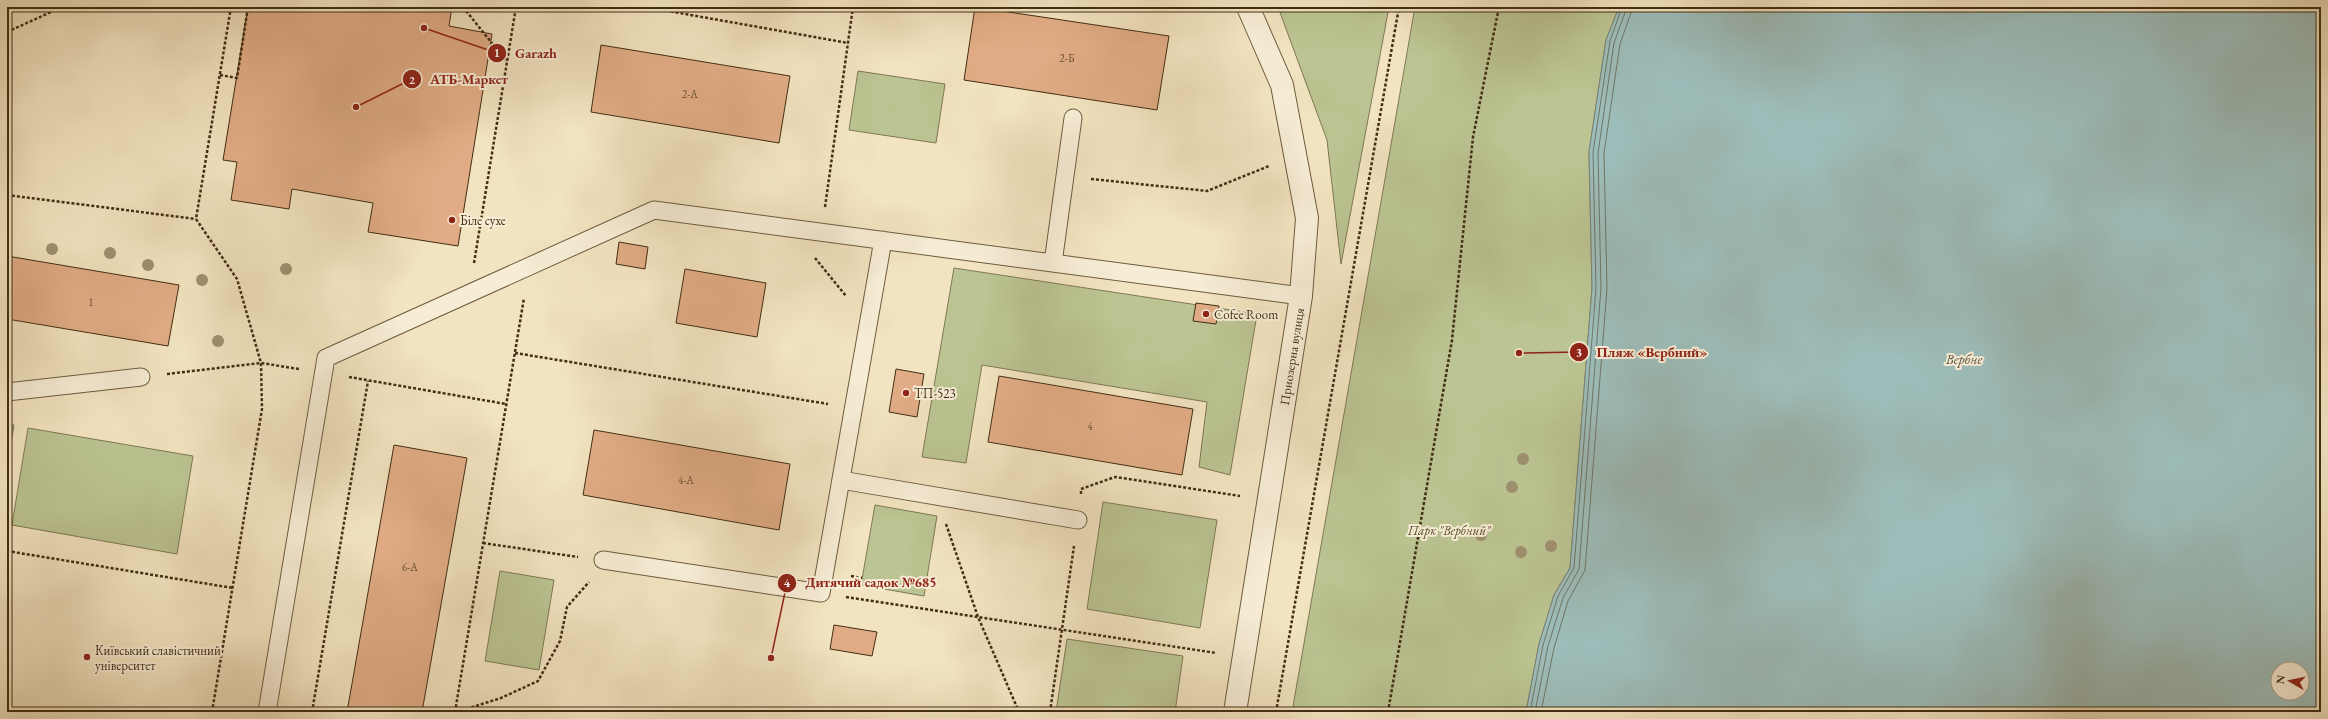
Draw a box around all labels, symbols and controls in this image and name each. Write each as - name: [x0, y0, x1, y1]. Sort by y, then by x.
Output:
- callout: Garazh: [487, 40, 564, 66]
- text: Garazh: [515, 44, 557, 62]
- text: 1: [494, 45, 500, 61]
- house number: 2-Б: [1060, 51, 1075, 65]
- callout: АТБ-Маркет: [402, 66, 516, 92]
- text: АТБ-Маркет: [429, 70, 509, 88]
- text: 2: [409, 72, 416, 88]
- house number: 2-А: [682, 87, 698, 101]
- place label: Біле сухе: [460, 212, 506, 229]
- marker: Біле сухе: [447, 215, 457, 225]
- house number: 1: [88, 295, 94, 309]
- place label: Cofee Room: [1214, 306, 1278, 323]
- street label: Приозерна вулиця: [1276, 306, 1308, 406]
- marker: Cofee Room: [1201, 309, 1211, 319]
- callout: Пляж «Вербний»: [1569, 339, 1716, 365]
- text: Пляж «Вербний»: [1596, 343, 1708, 361]
- text: 3: [1576, 344, 1582, 360]
- water label: Вербне: [1945, 350, 1982, 368]
- place label: ТП-523: [914, 385, 956, 402]
- marker: ТП-523: [901, 388, 911, 398]
- house number: 4: [1087, 419, 1093, 433]
- house number: 4-А: [678, 473, 694, 487]
- park label: Парк "Вербний": [1407, 522, 1492, 539]
- house number: 6-А: [402, 560, 418, 574]
- callout: Дитячий садок №685: [777, 570, 944, 596]
- text: Дитячий садок №685: [805, 573, 937, 591]
- text: 4: [784, 575, 791, 591]
- place label: Київський славістичний університет: [95, 642, 221, 674]
- marker: Київський славістичний університет: [82, 652, 92, 662]
- north arrow: [2270, 661, 2310, 701]
- text: N: [2273, 674, 2288, 685]

